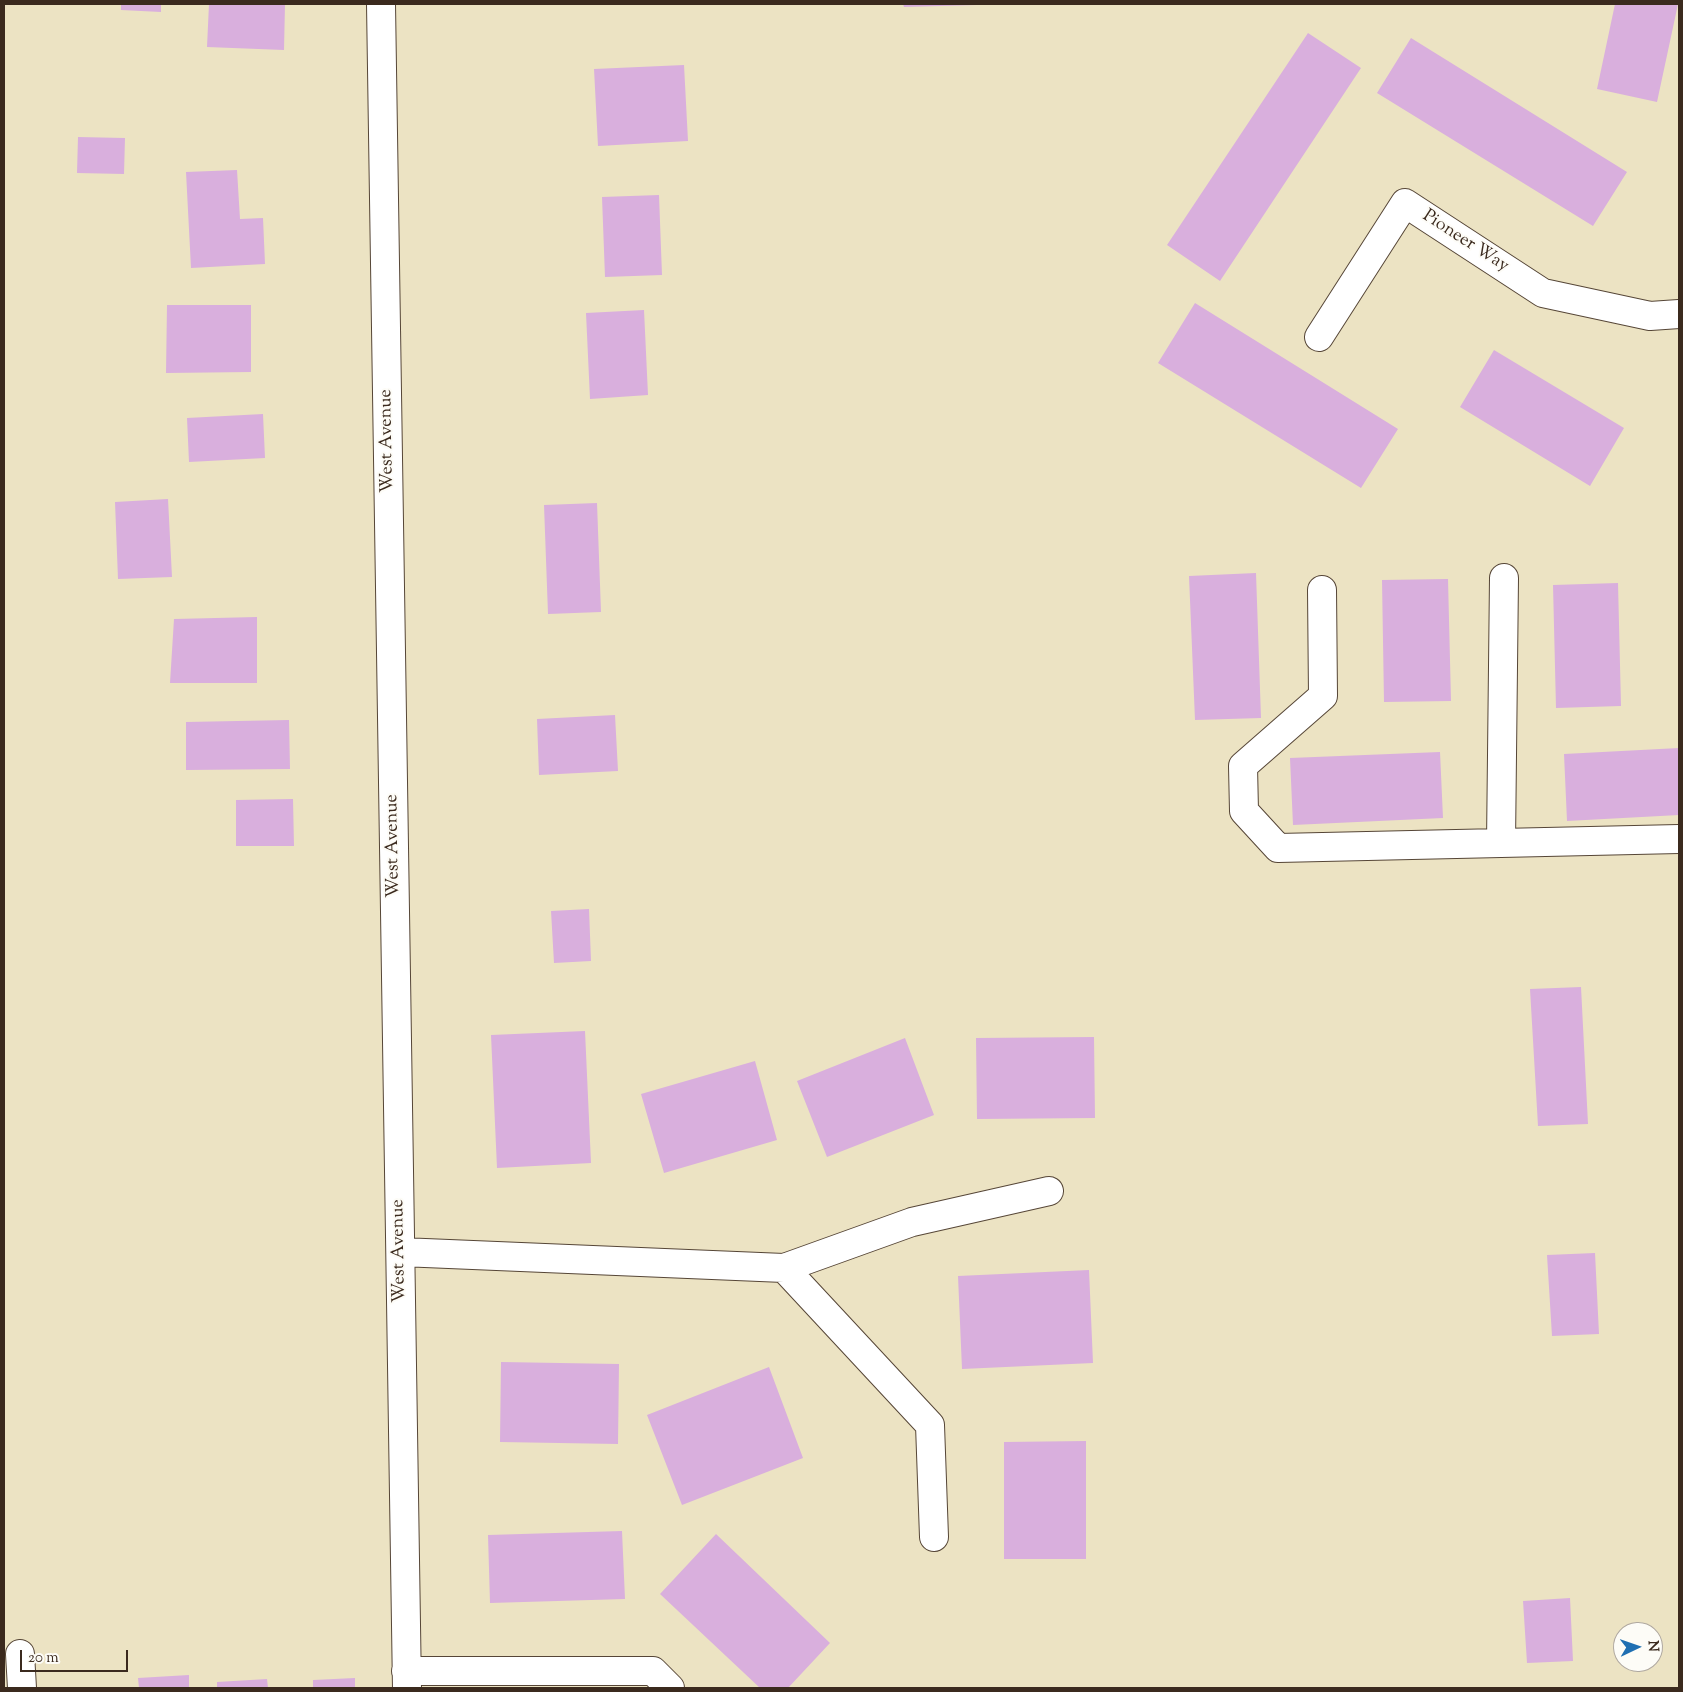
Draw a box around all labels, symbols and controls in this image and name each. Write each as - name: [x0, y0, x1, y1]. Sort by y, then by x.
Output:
- street label: Pioneer Way: [1418, 206, 1512, 278]
- street label: West Avenue: [376, 389, 400, 493]
- street label: West Avenue: [382, 794, 406, 898]
- street label: West Avenue: [388, 1199, 412, 1303]
- north arrow: [1613, 1622, 1663, 1672]
- scale bar: [22, 1640, 130, 1672]
- text: N: [1642, 1640, 1662, 1652]
- text: 20 m: [28, 1648, 59, 1669]

